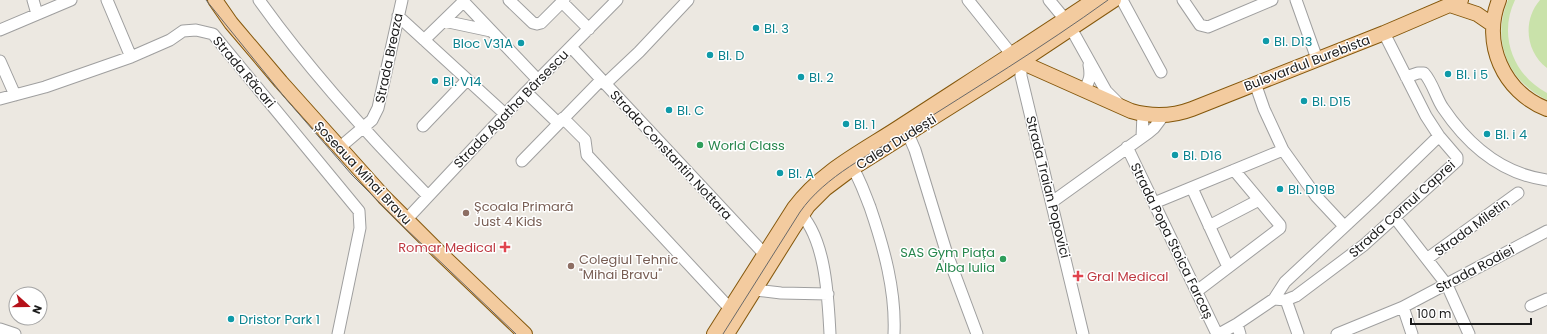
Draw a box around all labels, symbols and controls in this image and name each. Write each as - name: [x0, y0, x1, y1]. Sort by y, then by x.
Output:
- street label: Strada Breaza: [370, 11, 408, 105]
- place label: Bl. 3: [764, 19, 789, 38]
- marker: Bl. 3: [751, 23, 761, 33]
- street label: Bulevardul Burebista: [1241, 30, 1373, 96]
- street label: Strada Răcari: [208, 32, 280, 112]
- place label: Bl. D13: [1274, 32, 1312, 51]
- place label: Bloc V31A: [453, 34, 513, 53]
- marker: Bl. D13: [1261, 36, 1271, 46]
- marker: Bloc V31A: [516, 38, 526, 48]
- street label: Strada Agatha Bârsescu: [449, 46, 573, 172]
- place label: Bl. D: [718, 46, 745, 65]
- marker: Bl. D: [705, 50, 715, 60]
- place label: Bl. i 5: [1456, 65, 1488, 84]
- place label: Bl. 2: [809, 68, 834, 87]
- marker: Bl. i 5: [1443, 69, 1453, 79]
- place label: Bl. V14: [443, 72, 482, 91]
- marker: Bl. 2: [796, 72, 806, 82]
- marker: Bl. V14: [430, 76, 440, 86]
- street label: Strada Constantin Nottara: [606, 86, 736, 224]
- place label: Bl. D15: [1312, 92, 1351, 111]
- marker: Bl. D15: [1299, 96, 1309, 106]
- place label: Bl. C: [677, 101, 704, 120]
- marker: Bl. C: [664, 105, 674, 115]
- street label: Calea Dudești: [852, 110, 940, 174]
- street label: Strada Traian Popovici: [1021, 114, 1075, 260]
- place label: Bl. 1: [854, 115, 876, 134]
- street label: Șoseaua Mihai Bravu: [310, 117, 416, 229]
- marker: Bl. 1: [841, 119, 851, 129]
- place label: Bl. i 4: [1495, 125, 1527, 144]
- marker: Bl. i 4: [1482, 129, 1492, 139]
- place label: World Class: [708, 136, 785, 155]
- marker: World Class: [695, 140, 705, 150]
- place label: Bl. D16: [1183, 146, 1222, 165]
- marker: Bl. D16: [1170, 150, 1180, 160]
- street label: Strada Cornul Caprei: [1345, 156, 1459, 262]
- street label: Strada Popa Stoica Farcaș: [1126, 160, 1218, 322]
- place label: Bl. A: [788, 164, 814, 183]
- marker: Bl. A: [775, 168, 785, 178]
- place label: Bl. D19B: [1288, 180, 1335, 199]
- marker: Bl. D19B: [1275, 184, 1285, 194]
- street label: Strada Miletin: [1430, 193, 1514, 261]
- place label: Școala Primară Just 4 Kids: [474, 197, 573, 231]
- marker: Școala Primară Just 4 Kids: [461, 208, 471, 218]
- place label: Romar Medical: [398, 238, 496, 257]
- street label: Strada Rodiei: [1432, 240, 1518, 298]
- marker: Romar Medical: [499, 241, 511, 253]
- place label: SAS Gym Piața Alba Iulia: [900, 243, 995, 277]
- place label: Colegiul Tehnic "Mihai Bravu": [579, 250, 679, 284]
- marker: SAS Gym Piața Alba Iulia: [998, 254, 1008, 264]
- marker: Colegiul Tehnic "Mihai Bravu": [566, 261, 576, 271]
- place label: Gral Medical: [1087, 267, 1169, 286]
- marker: Gral Medical: [1072, 270, 1084, 282]
- north arrow: [8, 286, 48, 326]
- scale bar: [1411, 300, 1531, 326]
- text: N: [28, 303, 46, 316]
- text: 100 m: [1417, 305, 1451, 322]
- place label: Dristor Park 1: [239, 310, 320, 329]
- marker: Dristor Park 1: [226, 314, 236, 324]

